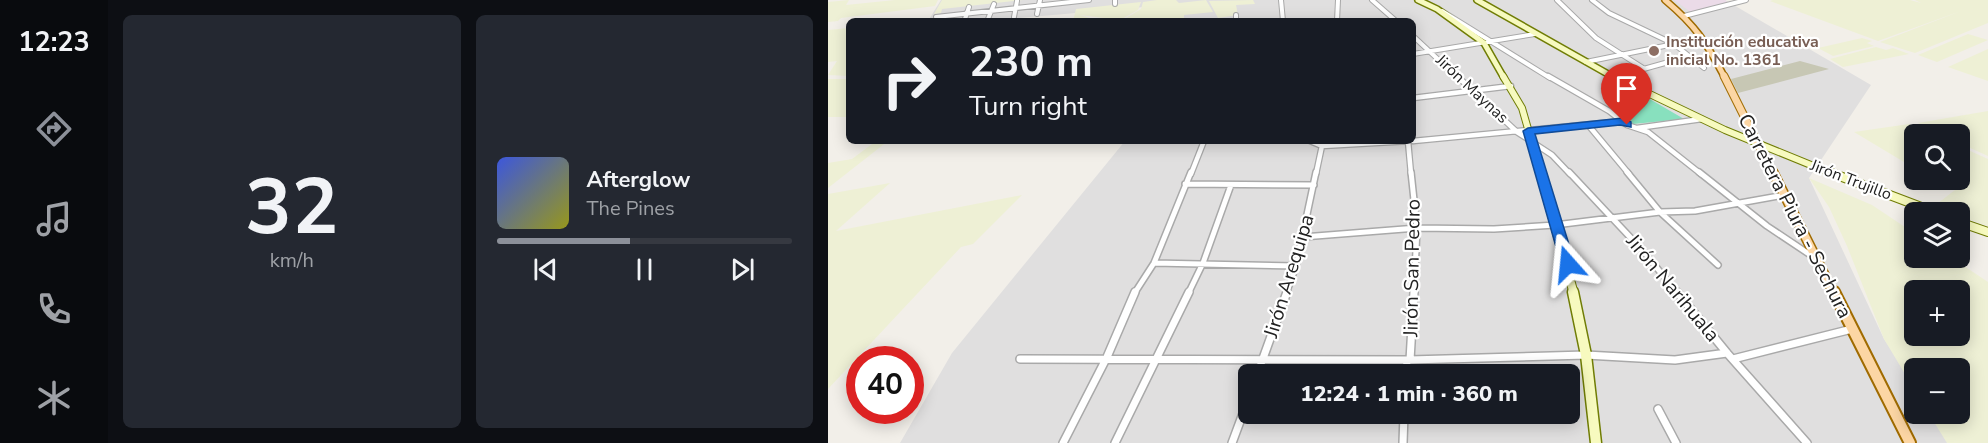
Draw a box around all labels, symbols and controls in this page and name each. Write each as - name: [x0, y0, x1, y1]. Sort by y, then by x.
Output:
- text: 12:23: [18, 24, 90, 61]
- place label: Institución educativa inicial No. 1361: [1666, 31, 1819, 71]
- text: 230 m: [969, 34, 1093, 91]
- icon: right: [870, 42, 948, 120]
- marker: Institución educativa inicial No. 1361: [1647, 44, 1661, 58]
- street label: Jirón Maynas: [1430, 49, 1513, 128]
- pin: [1601, 63, 1652, 125]
- icon: arrive: [1610, 72, 1643, 105]
- text: Turn right: [969, 88, 1087, 125]
- icon: directions: [33, 108, 75, 150]
- street label: Carretera Piura - Sechura: [1732, 109, 1858, 323]
- map controls: [1904, 124, 1970, 424]
- button: search: [1904, 124, 1970, 190]
- text: 32: [245, 154, 339, 261]
- street label: Jirón Trujillo: [1806, 154, 1895, 206]
- text: Afterglow: [587, 165, 690, 195]
- text: The Pines: [587, 195, 675, 222]
- icon: music: [33, 198, 75, 240]
- street label: Jirón San Pedro: [1397, 199, 1427, 338]
- button: layers: [1904, 202, 1970, 268]
- street label: Jirón Arequipa: [1257, 211, 1321, 342]
- street label: Jirón Narihuala: [1619, 228, 1726, 347]
- position arrow: [1536, 232, 1600, 296]
- text: km/h: [270, 247, 314, 274]
- icon: previous: [529, 253, 562, 286]
- icon: pause: [628, 253, 661, 286]
- icon: next: [726, 253, 759, 286]
- button: +: [1904, 280, 1970, 346]
- icon: phone: [33, 288, 75, 330]
- speed limit sign: 40: [846, 346, 924, 424]
- button: −: [1904, 358, 1970, 424]
- icon: climate: [33, 377, 75, 419]
- text: 12:24 · 1 min · 360 m: [1300, 379, 1518, 409]

